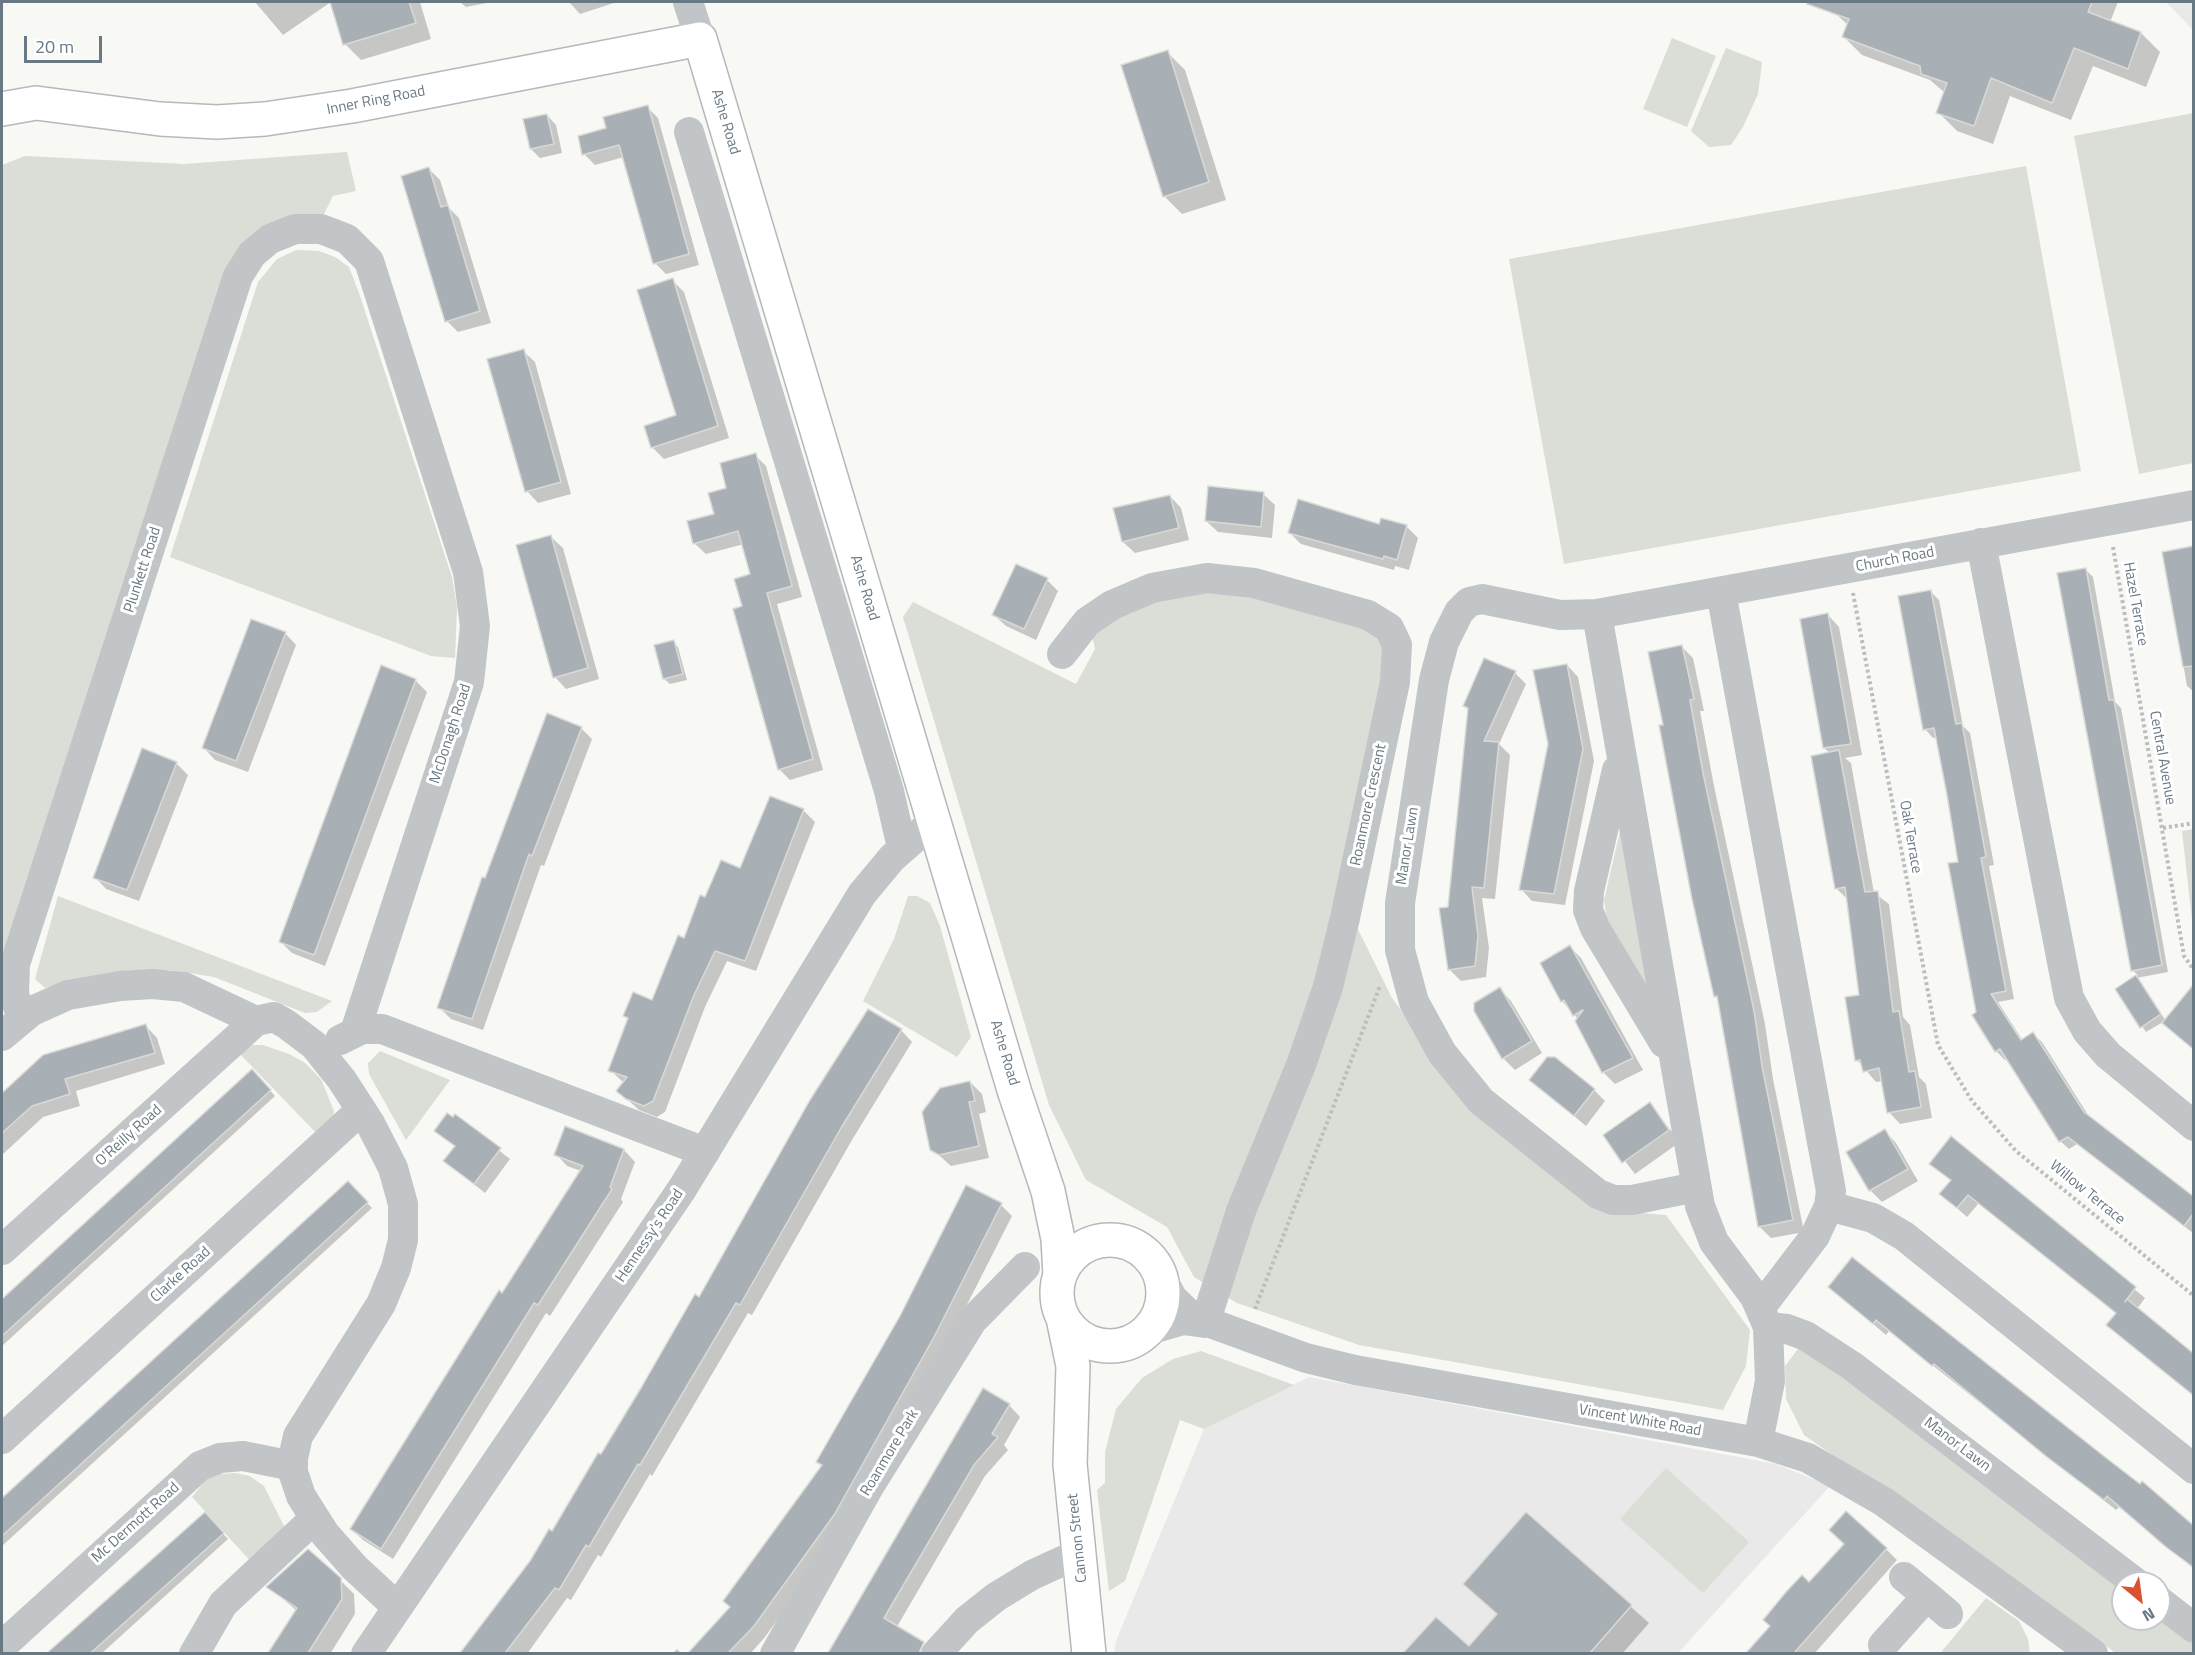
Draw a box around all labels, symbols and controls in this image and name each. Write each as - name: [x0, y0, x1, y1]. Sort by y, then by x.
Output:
- scale bar: [27, 24, 105, 62]
- text: 20 m: [35, 33, 74, 60]
- street label: Inner Ring Road: [325, 83, 427, 119]
- street label: Ashe Road: [707, 87, 743, 157]
- street label: Plunkett Road: [121, 525, 165, 615]
- street label: Church Road: [1854, 544, 1936, 576]
- street label: Ashe Road: [846, 553, 882, 623]
- street label: Hazel Terrace: [2119, 561, 2151, 647]
- street label: McDonagh Road: [426, 682, 476, 786]
- street label: Central Avenue: [2145, 710, 2179, 806]
- street label: Roanmore Crescent: [1347, 743, 1391, 867]
- street label: Oak Terrace: [1895, 799, 1925, 875]
- street label: Manor Lawn: [1393, 806, 1423, 886]
- street label: Ashe Road: [986, 1018, 1022, 1088]
- street label: O'Reilly Road: [92, 1102, 166, 1170]
- street label: Willow Terrace: [2046, 1157, 2128, 1229]
- street label: Hennessy's Road: [612, 1186, 688, 1286]
- street label: Clarke Road: [147, 1243, 215, 1307]
- street label: Vincent White Road: [1577, 1401, 1703, 1441]
- street label: Roanmore Park: [857, 1407, 923, 1499]
- street label: Manor Lawn: [1920, 1414, 1994, 1476]
- street label: Mc Dermott Road: [89, 1479, 183, 1567]
- street label: Cannon Street: [1064, 1492, 1092, 1584]
- north arrow: [2111, 1571, 2171, 1631]
- text: N: [2138, 1602, 2159, 1628]

